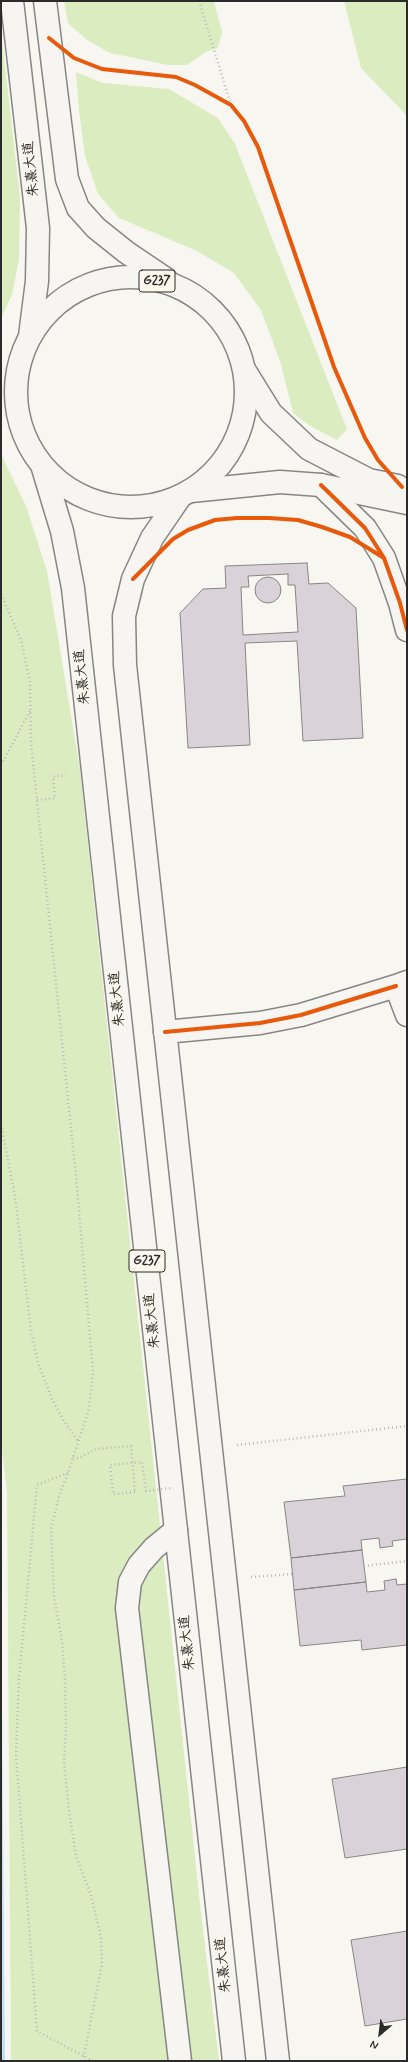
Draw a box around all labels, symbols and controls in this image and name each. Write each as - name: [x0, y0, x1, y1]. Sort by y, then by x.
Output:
- street label: 朱熹大道: [21, 140, 43, 198]
- road number: G237: [139, 270, 175, 292]
- street label: 朱熹大道: [72, 648, 94, 706]
- street label: 朱熹大道: [107, 970, 129, 1028]
- road number: G237: [129, 1250, 165, 1272]
- street label: 朱熹大道: [142, 1292, 164, 1350]
- street label: 朱熹大道: [177, 1614, 199, 1672]
- street label: 朱熹大道: [213, 1936, 235, 1994]
- north arrow: [360, 2014, 400, 2054]
- text: N: [368, 2037, 381, 2052]

